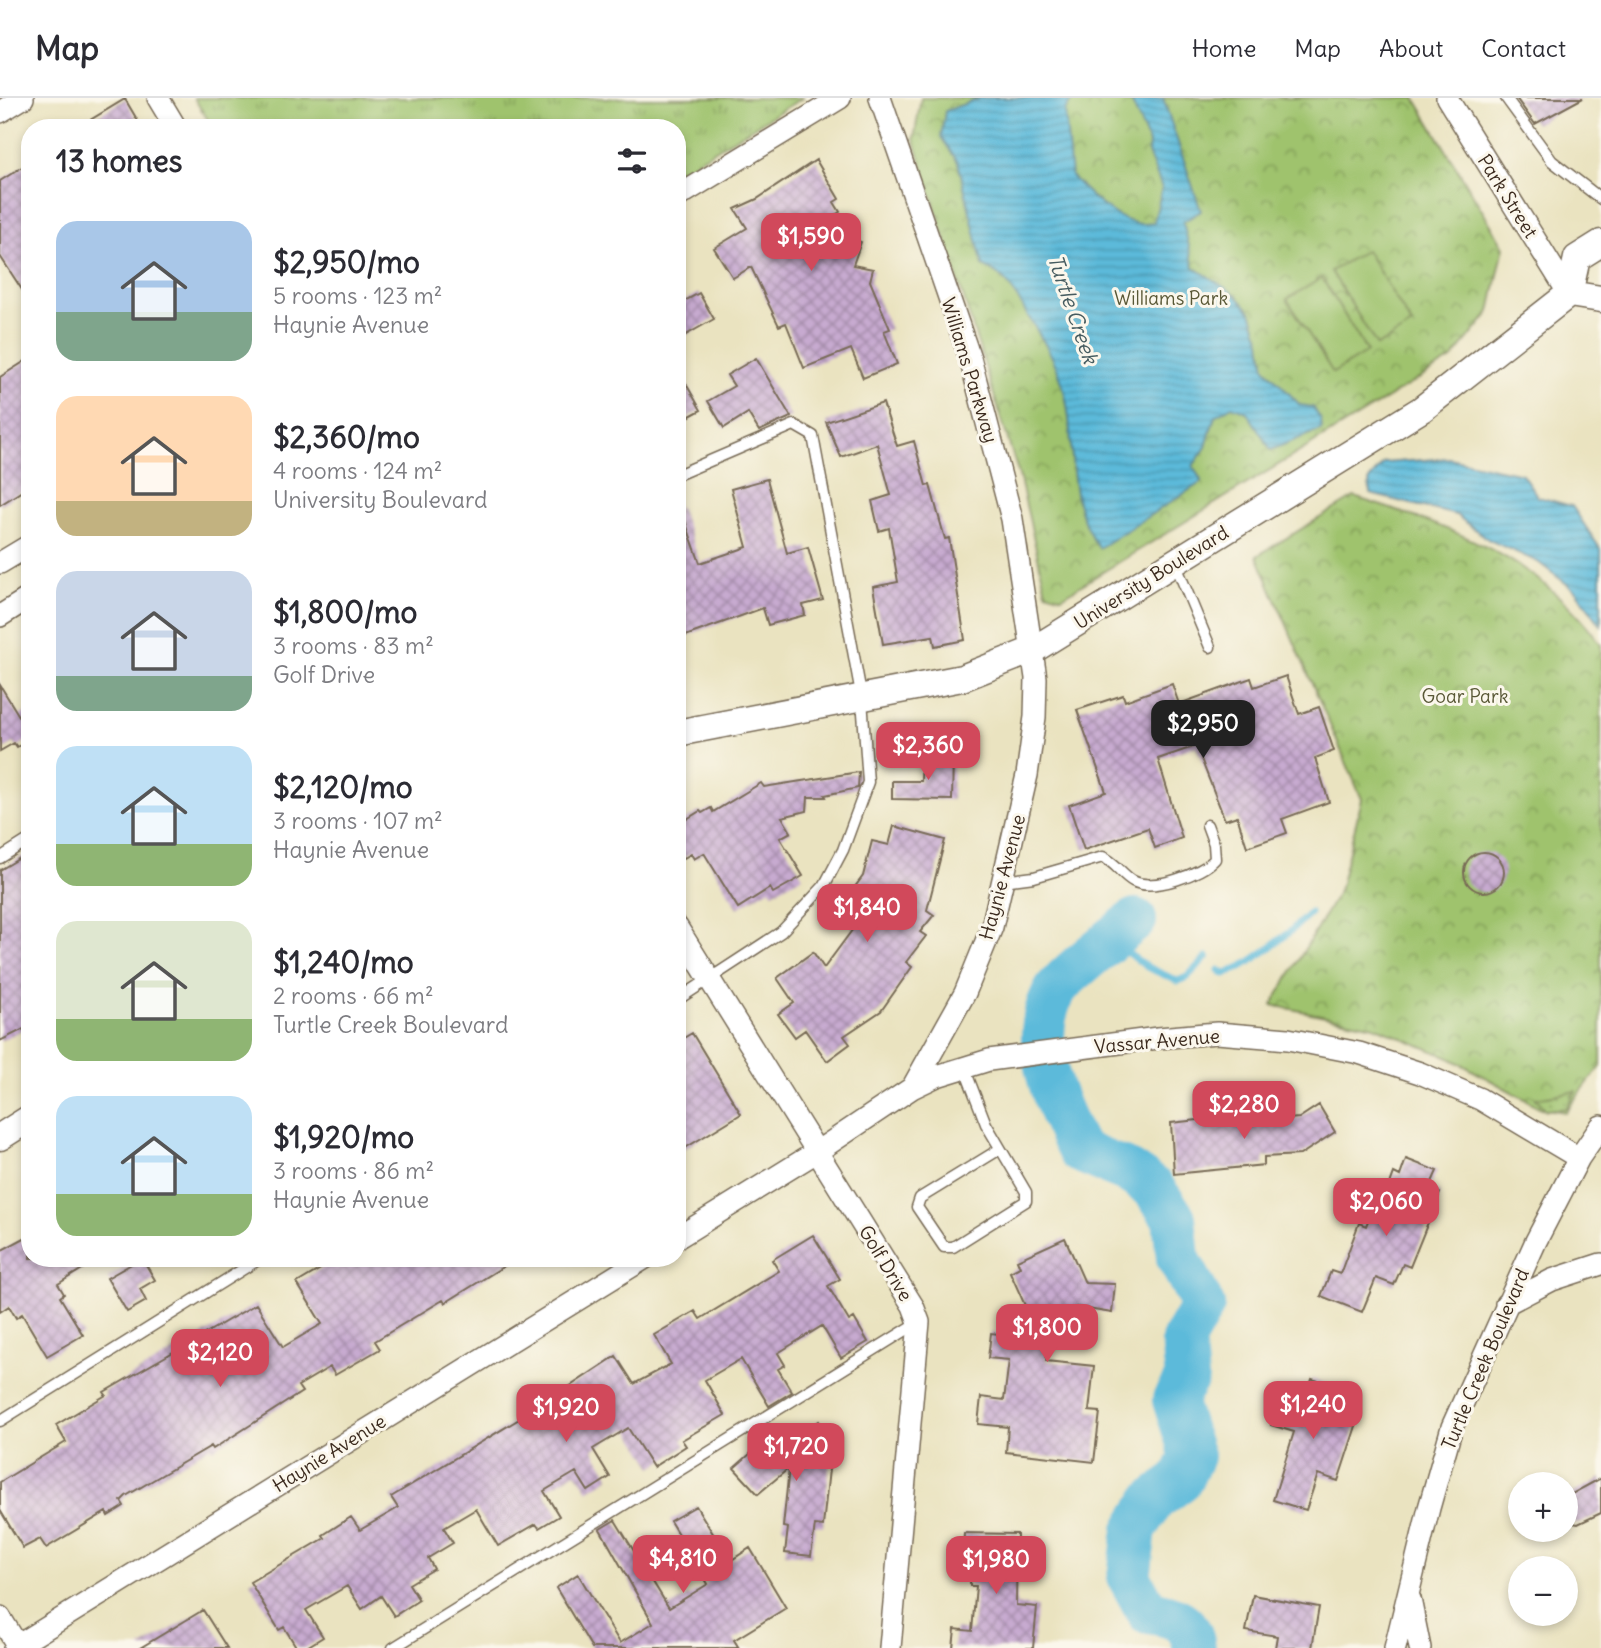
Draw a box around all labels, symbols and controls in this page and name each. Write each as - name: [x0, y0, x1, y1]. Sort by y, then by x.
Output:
- text: Map: [35, 27, 99, 69]
- text: Home: [1192, 33, 1256, 63]
- text: Map: [1294, 33, 1341, 63]
- text: About: [1379, 33, 1443, 63]
- text: Contact: [1481, 33, 1566, 63]
- text: 13 homes: [56, 142, 182, 180]
- icon: filters: [613, 142, 651, 180]
- street label: Park Street: [1473, 150, 1543, 242]
- pin: $1,590: [754, 214, 868, 273]
- text: $1,590: [777, 221, 845, 250]
- text: $2,950/mo: [273, 243, 420, 281]
- icon: home: [112, 249, 196, 333]
- water label: Turtle Creek: [1042, 251, 1105, 368]
- text: 5 rooms · 123 m²: [273, 281, 442, 310]
- park label: Williams Park: [1114, 286, 1228, 310]
- street label: Williams Parkway: [936, 294, 1004, 446]
- text: Haynie Avenue: [273, 310, 429, 339]
- text: $2,360/mo: [273, 418, 420, 456]
- icon: home: [112, 424, 196, 508]
- text: 4 rooms · 124 m²: [273, 456, 442, 485]
- text: University Boulevard: [273, 485, 488, 514]
- street label: University Boulevard: [1069, 520, 1233, 634]
- text: $1,800/mo: [273, 593, 417, 631]
- icon: home: [112, 599, 196, 683]
- text: 3 rooms · 83 m²: [273, 631, 434, 660]
- text: Golf Drive: [273, 660, 375, 689]
- park label: Goar Park: [1422, 684, 1509, 708]
- pin: $2,950: [1146, 700, 1260, 760]
- text: $2,950: [1167, 708, 1239, 737]
- pin: $2,360: [871, 722, 985, 782]
- text: $2,360: [892, 730, 964, 759]
- text: $2,120/mo: [273, 768, 413, 806]
- icon: home: [112, 774, 196, 858]
- text: 3 rooms · 107 m²: [273, 806, 443, 835]
- street label: Haynie Avenue: [974, 812, 1030, 942]
- text: Haynie Avenue: [273, 835, 429, 864]
- pin: $1,840: [810, 884, 924, 944]
- text: $1,840: [833, 892, 901, 921]
- text: $1,240/mo: [273, 943, 414, 981]
- icon: home: [112, 949, 196, 1033]
- text: 2 rooms · 66 m²: [273, 981, 434, 1010]
- text: Turtle Creek Boulevard: [273, 1010, 509, 1039]
- street label: Vassar Avenue: [1093, 1024, 1221, 1058]
- pin: $2,280: [1187, 1082, 1301, 1141]
- text: $2,280: [1208, 1089, 1280, 1118]
- text: $1,920/mo: [273, 1118, 414, 1156]
- icon: home: [112, 1124, 196, 1208]
- text: 3 rooms · 86 m²: [273, 1156, 434, 1185]
- pin: $2,060: [1329, 1178, 1443, 1238]
- text: Haynie Avenue: [273, 1185, 429, 1214]
- text: $2,060: [1349, 1186, 1423, 1215]
- street label: Golf Drive: [854, 1221, 918, 1305]
- street label: Turtle Creek Boulevard: [1436, 1265, 1534, 1453]
- pin: $1,800: [990, 1304, 1104, 1364]
- text: $1,800: [1012, 1312, 1082, 1341]
- pin: $2,120: [163, 1330, 277, 1389]
- text: $2,120: [187, 1337, 253, 1366]
- pin: $1,240: [1256, 1382, 1370, 1441]
- pin: $1,920: [509, 1384, 623, 1444]
- text: $1,240: [1280, 1389, 1346, 1418]
- text: $1,920: [532, 1392, 600, 1421]
- street label: Haynie Avenue: [268, 1409, 390, 1497]
- pin: $1,720: [739, 1424, 853, 1483]
- text: $1,720: [763, 1431, 829, 1460]
- map controls: [1508, 1472, 1578, 1626]
- button: +: [1508, 1472, 1578, 1542]
- pin: $4,810: [626, 1536, 740, 1595]
- pin: $1,980: [939, 1536, 1053, 1596]
- text: $4,810: [649, 1543, 717, 1572]
- text: $1,980: [962, 1544, 1030, 1573]
- button: −: [1508, 1556, 1578, 1626]

